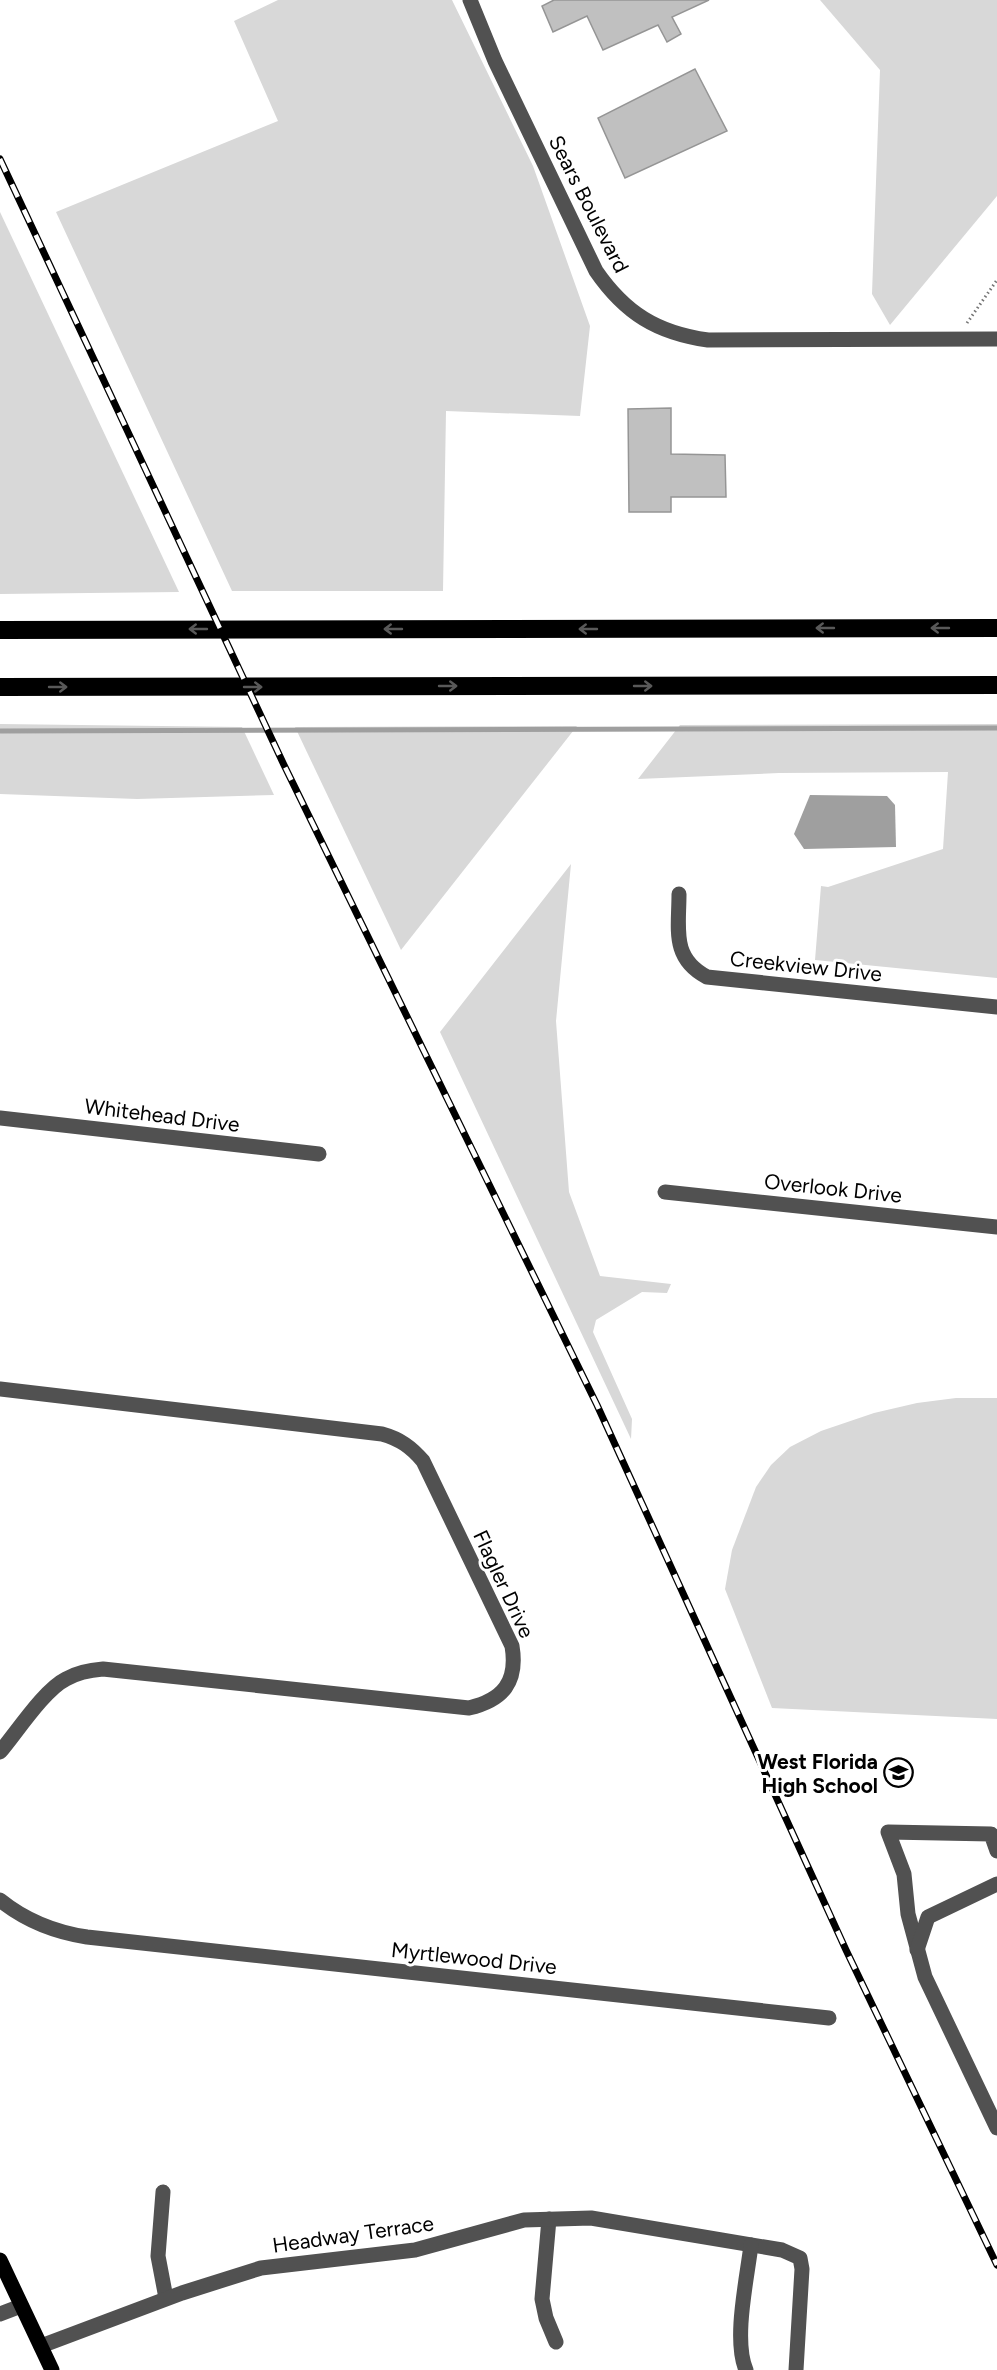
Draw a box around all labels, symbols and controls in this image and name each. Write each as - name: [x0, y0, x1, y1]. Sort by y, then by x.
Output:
- street label: Sears Boulevard: [544, 131, 634, 277]
- one-way arrow: [815, 622, 835, 634]
- one-way arrow: [931, 622, 951, 634]
- one-way arrow: [383, 623, 403, 635]
- one-way arrow: [578, 623, 598, 635]
- one-way arrow: [188, 624, 208, 635]
- one-way arrow: [633, 680, 653, 692]
- one-way arrow: [48, 681, 68, 693]
- one-way arrow: [243, 681, 263, 693]
- one-way arrow: [438, 681, 458, 692]
- street label: Creekview Drive: [729, 946, 883, 986]
- street label: Whitehead Drive: [83, 1093, 241, 1137]
- street label: Overlook Drive: [763, 1168, 903, 1208]
- street label: Flagler Drive: [468, 1526, 540, 1642]
- place label: West Florida High School: [757, 1749, 878, 1798]
- school or university icon: West Florida High School: [883, 1757, 915, 1789]
- street label: Myrtlewood Drive: [390, 1937, 558, 1979]
- street label: Headway Terrace: [271, 2210, 435, 2258]

